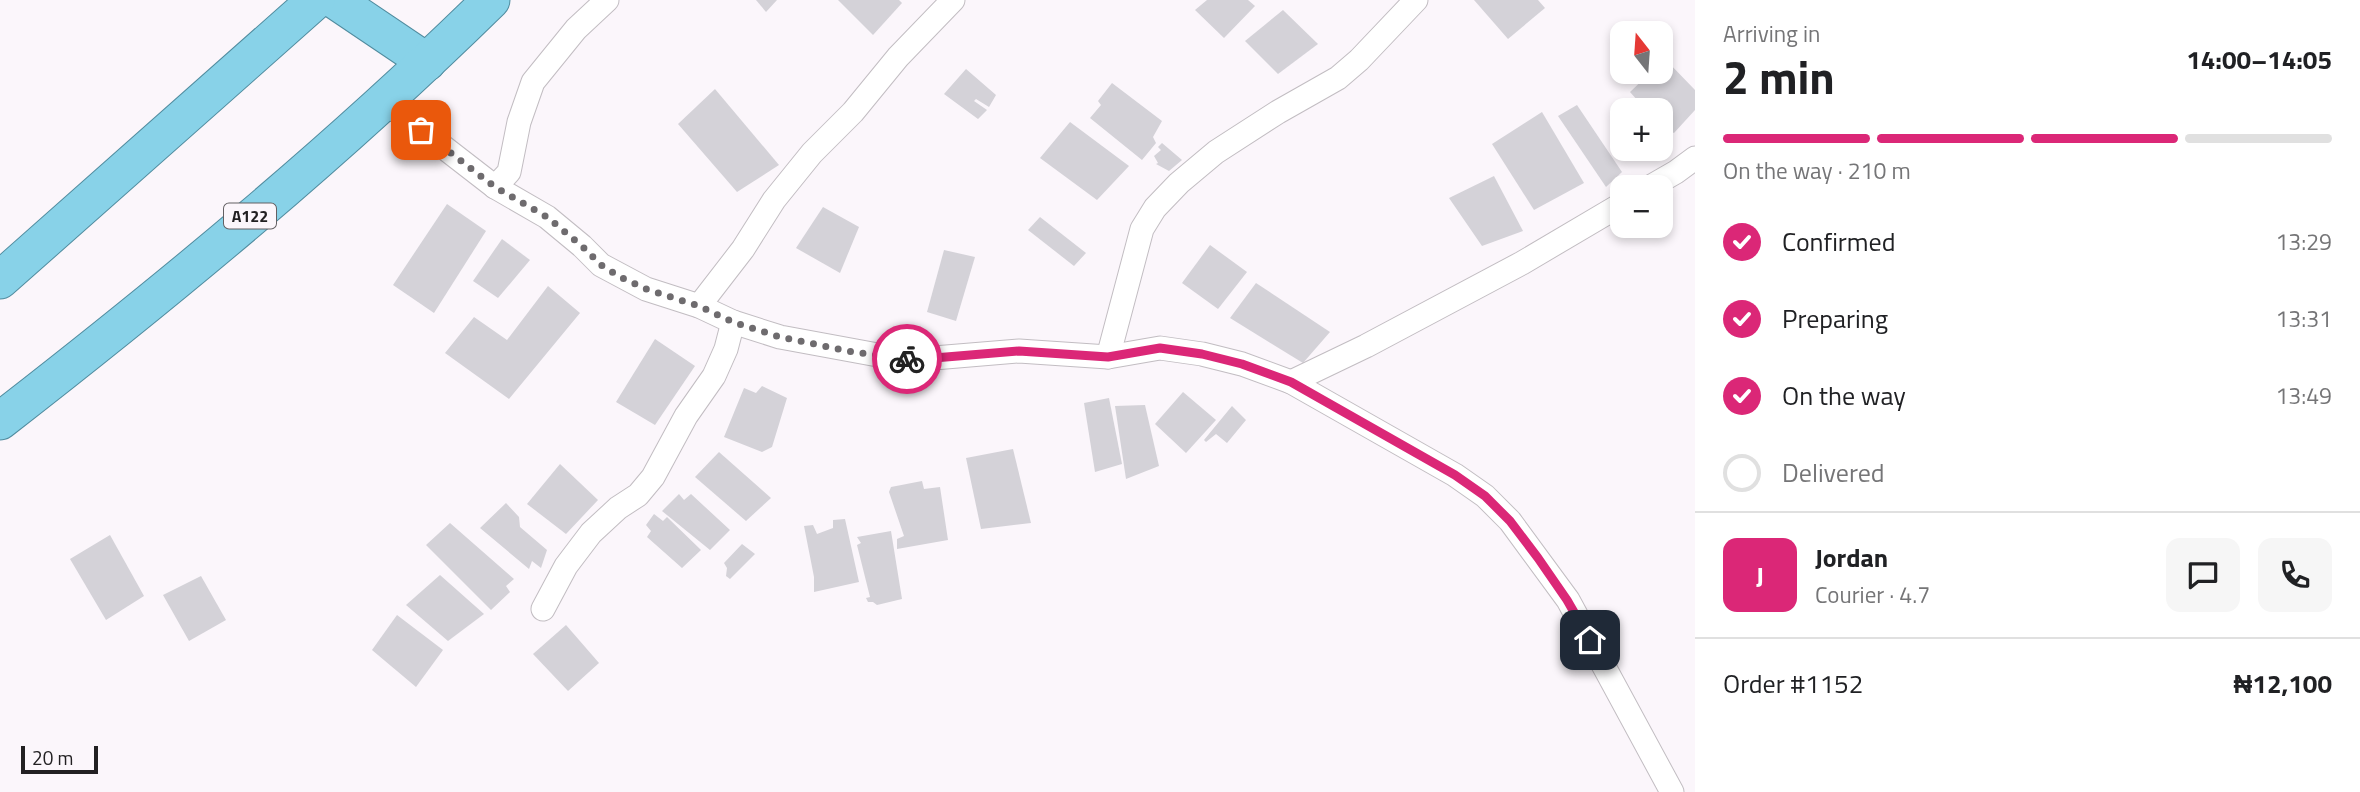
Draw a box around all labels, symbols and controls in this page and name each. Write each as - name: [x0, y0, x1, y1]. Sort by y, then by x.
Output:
- text: Arriving in: [1723, 16, 1820, 51]
- north arrow: [1610, 21, 1673, 84]
- map controls: [1610, 21, 1673, 238]
- text: 14:00–14:05: [2186, 40, 2332, 79]
- text: 2 min: [1723, 42, 1835, 112]
- button: +: [1610, 98, 1673, 161]
- pin: [391, 100, 451, 160]
- icon: bag: [402, 111, 440, 149]
- text: On the way · 210 m: [1723, 153, 1911, 188]
- button: −: [1610, 175, 1673, 238]
- road number: A122: [224, 204, 276, 229]
- text: Confirmed: [1782, 222, 1896, 261]
- icon: check: [1723, 223, 1761, 261]
- text: 13:29: [2275, 224, 2332, 259]
- text: Preparing: [1782, 299, 1888, 338]
- icon: check: [1723, 300, 1761, 338]
- text: 13:31: [2275, 301, 2332, 336]
- courier: [872, 324, 942, 394]
- icon: bike: [888, 340, 926, 378]
- text: On the way: [1782, 376, 1906, 415]
- icon: check: [1723, 377, 1761, 415]
- text: 13:49: [2275, 378, 2332, 413]
- text: Delivered: [1782, 453, 1885, 492]
- text: Jordan: [1815, 538, 1888, 577]
- button: chat: [2166, 538, 2240, 612]
- button: phone: [2258, 538, 2332, 612]
- text: J: [1756, 556, 1764, 595]
- text: Courier · 4.7: [1815, 577, 1930, 612]
- pin: [1560, 610, 1620, 670]
- icon: home: [1571, 621, 1609, 659]
- text: Order #1152: [1723, 664, 1863, 703]
- text: ₦12,100: [2234, 664, 2332, 703]
- scale bar: [21, 743, 98, 775]
- text: 20 m: [32, 743, 73, 772]

